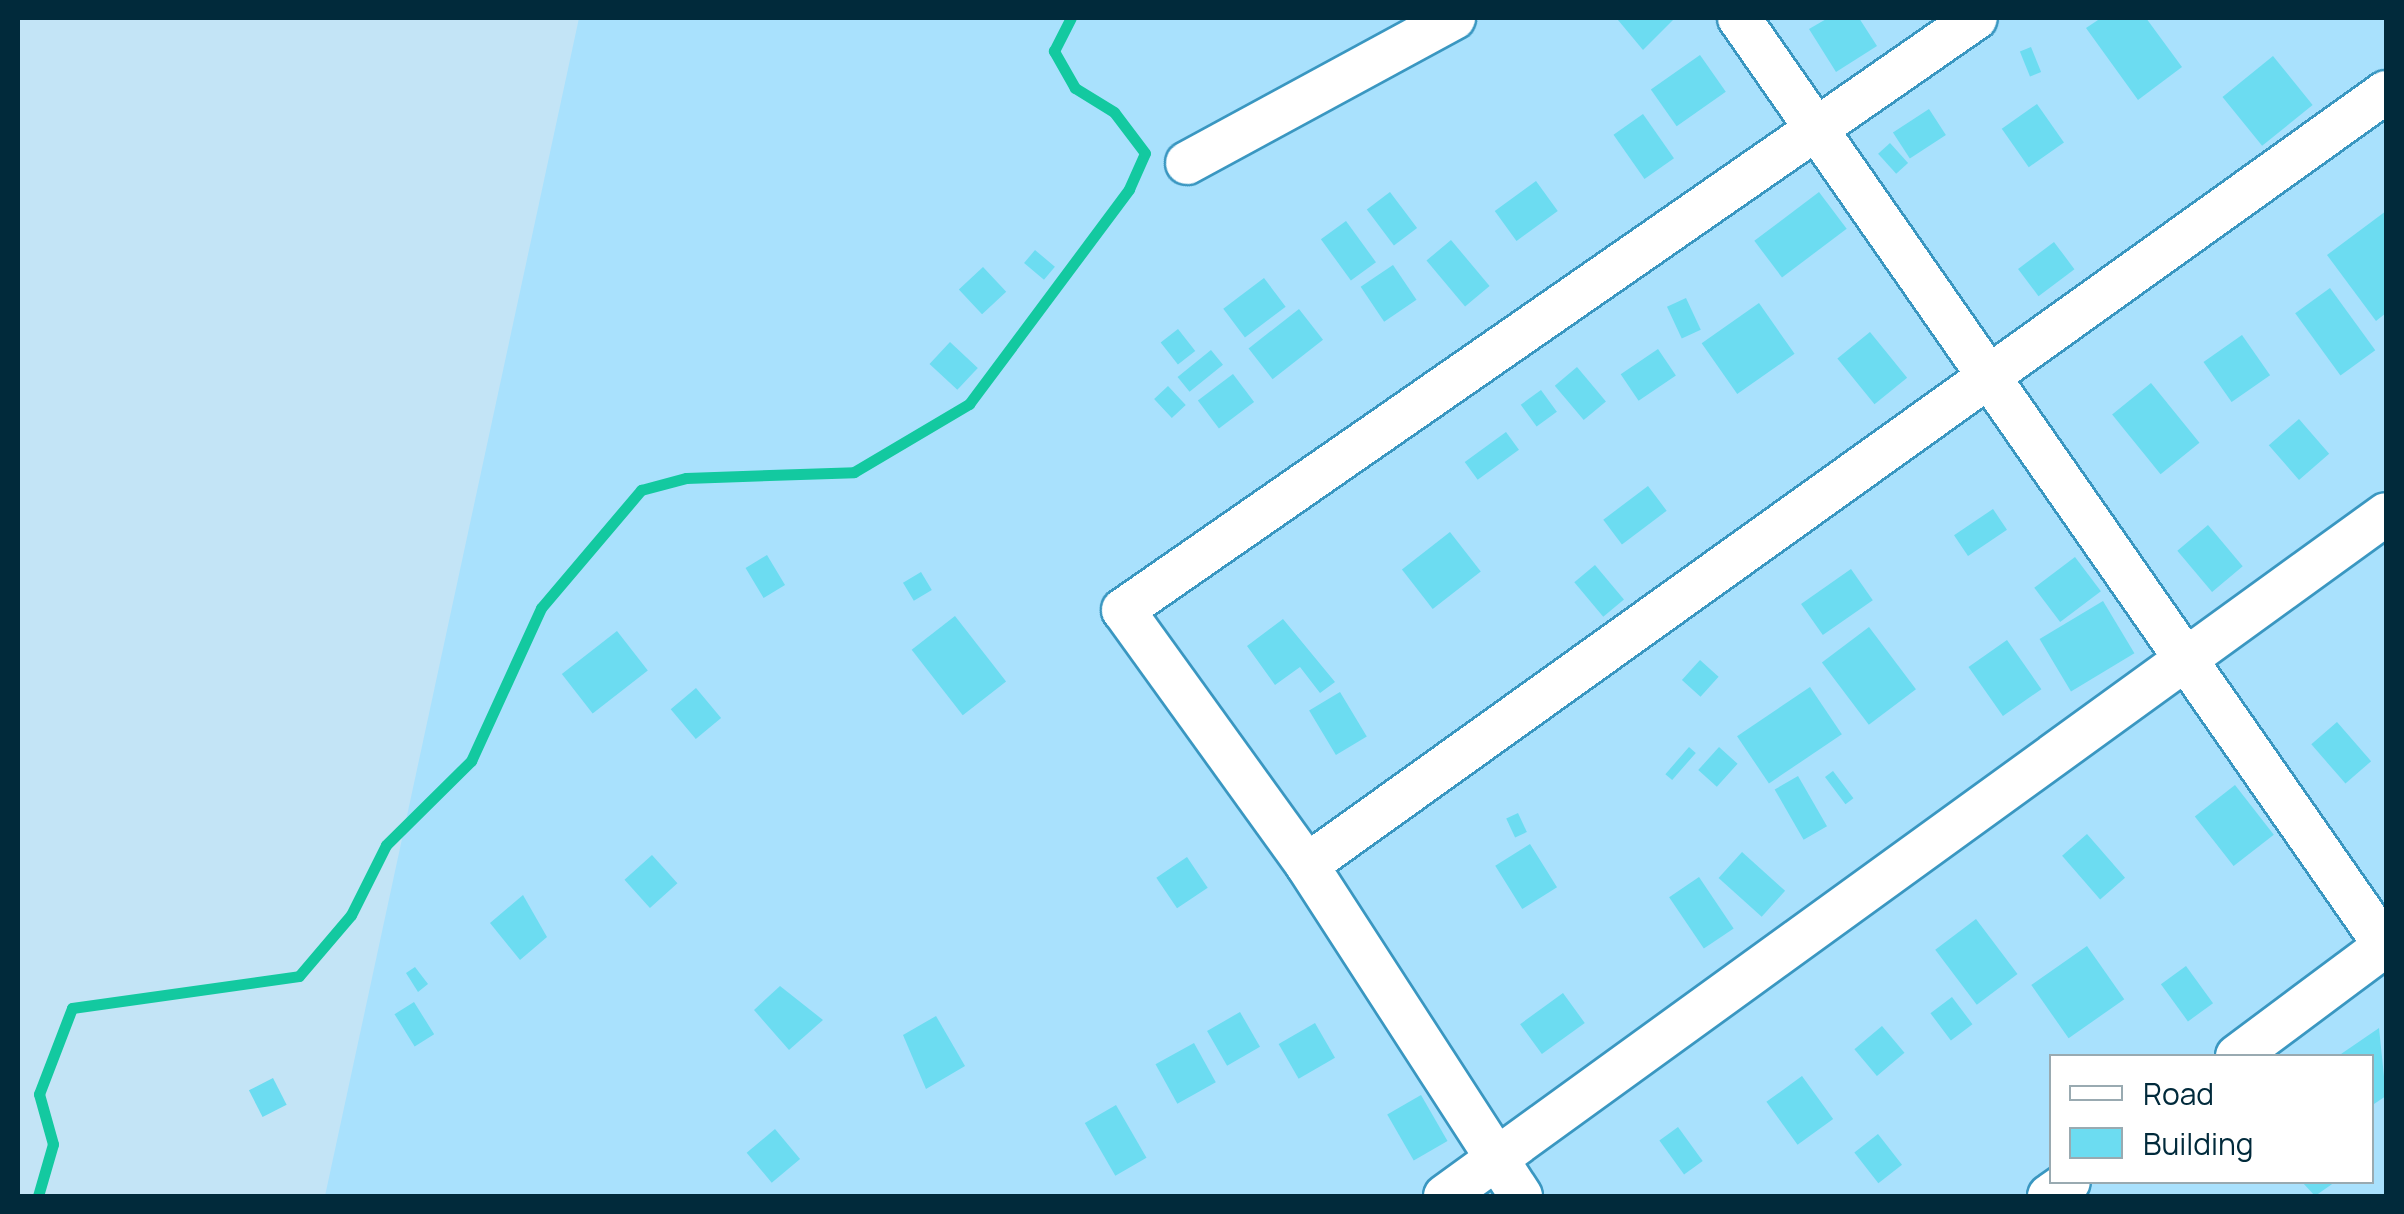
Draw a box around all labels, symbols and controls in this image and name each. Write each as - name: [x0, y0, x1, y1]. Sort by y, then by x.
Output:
- legend: [2049, 1054, 2374, 1184]
- text: Road: [2143, 1073, 2214, 1114]
- text: Building: [2143, 1123, 2254, 1164]

